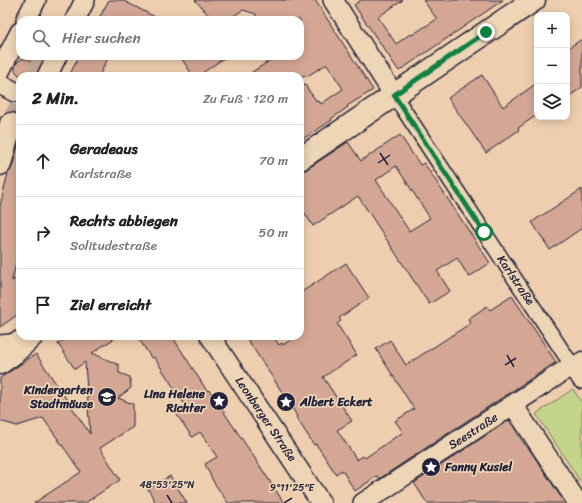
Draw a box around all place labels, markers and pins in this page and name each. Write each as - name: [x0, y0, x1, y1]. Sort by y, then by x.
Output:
- place label: Kindergarten Stadtmäuse: [23, 379, 94, 415]
- place label: Lina Helene Richter: [144, 383, 206, 419]
- school or university icon: Kindergarten Stadtmäuse: [96, 386, 118, 408]
- place icon: Lina Helene Richter: [208, 390, 230, 412]
- place icon: Albert Eckert: [275, 391, 297, 413]
- place label: Albert Eckert: [299, 391, 373, 413]
- place icon: Fanny Kusiel: [420, 456, 442, 478]
- place label: Fanny Kusiel: [444, 456, 512, 478]

